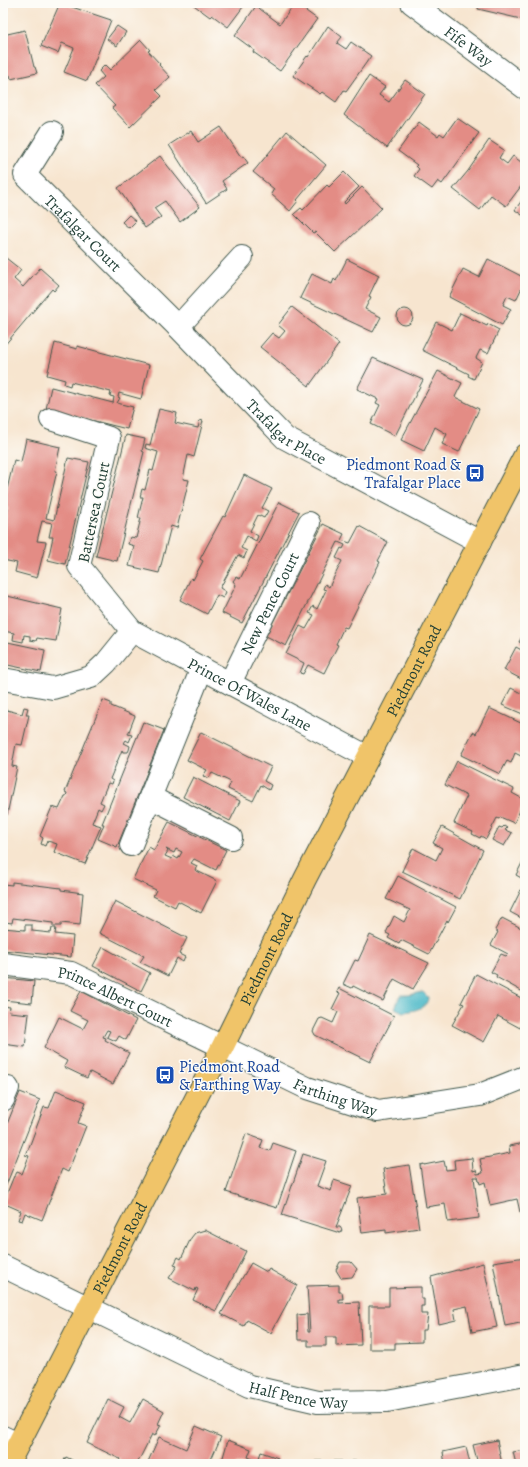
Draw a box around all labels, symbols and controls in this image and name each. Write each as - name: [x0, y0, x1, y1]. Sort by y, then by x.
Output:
- street label: Fife Way: [439, 21, 498, 73]
- street label: Trafalgar Court: [39, 190, 126, 277]
- street label: Trafalgar Place: [241, 394, 330, 470]
- place label: Piedmont Road & Trafalgar Place: [346, 454, 462, 494]
- street label: Battersea Court: [73, 460, 115, 565]
- bus stop icon: Piedmont Road & Trafalgar Place: [464, 462, 486, 484]
- street label: New Pence Court: [236, 549, 305, 659]
- street label: Piedmont Road: [381, 621, 447, 721]
- street label: Prince Of Wales Lane: [183, 653, 315, 737]
- street label: Piedmont Road: [235, 909, 299, 1009]
- street label: Prince Albert Court: [56, 961, 176, 1033]
- place label: Piedmont Road & Farthing Way: [179, 1056, 282, 1096]
- bus stop icon: Piedmont Road & Farthing Way: [154, 1064, 176, 1086]
- street label: Farthing Way: [289, 1073, 381, 1122]
- street label: Piedmont Road: [87, 1198, 153, 1298]
- street label: Half Pence Way: [246, 1376, 349, 1414]

